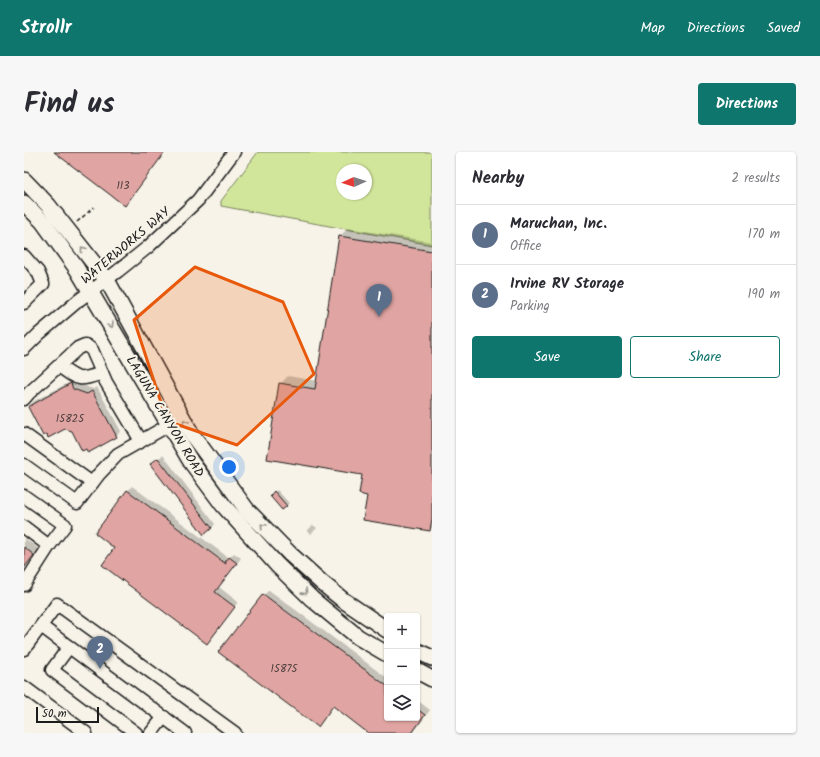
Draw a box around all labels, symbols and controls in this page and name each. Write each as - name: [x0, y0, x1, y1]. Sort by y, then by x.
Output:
- text: Strollr: [20, 13, 72, 43]
- text: Map: [640, 17, 665, 39]
- text: Directions: [687, 17, 745, 39]
- text: Saved: [767, 17, 800, 39]
- text: Find us: [24, 82, 115, 127]
- button: Directions: [698, 83, 796, 125]
- north arrow: [336, 164, 372, 200]
- text: Nearby: [472, 165, 524, 192]
- text: 2 results: [732, 168, 780, 189]
- house number: 113: [116, 177, 130, 195]
- street label: WATERWORKS WAY: [77, 202, 176, 290]
- text: Maruchan, Inc.: [510, 212, 607, 236]
- text: 1: [483, 224, 487, 245]
- text: 170 m: [748, 224, 780, 245]
- text: Office: [510, 236, 541, 257]
- one-way arrow: [81, 246, 88, 253]
- text: Irvine RV Storage: [510, 272, 624, 296]
- pin: 1: [366, 284, 392, 317]
- text: 2: [481, 284, 489, 305]
- text: 190 m: [748, 284, 780, 305]
- text: Parking: [510, 296, 550, 317]
- one-way arrow: [107, 321, 114, 328]
- button: Save: [472, 336, 622, 378]
- button: Share: [630, 336, 780, 378]
- street label: LAGUNA CANYON ROAD: [120, 352, 209, 482]
- house number: 15825: [56, 410, 85, 428]
- one-way arrow: [183, 419, 190, 426]
- your location: [219, 457, 239, 477]
- one-way arrow: [260, 523, 268, 531]
- one-way arrow: [300, 588, 308, 595]
- map controls: [384, 613, 420, 721]
- button: +: [384, 613, 420, 649]
- pin: 2: [87, 636, 113, 669]
- button: −: [384, 649, 420, 685]
- house number: 15875: [271, 660, 299, 678]
- button: layers: [384, 685, 420, 721]
- scale bar: [36, 705, 99, 724]
- text: 50 m: [42, 705, 67, 723]

